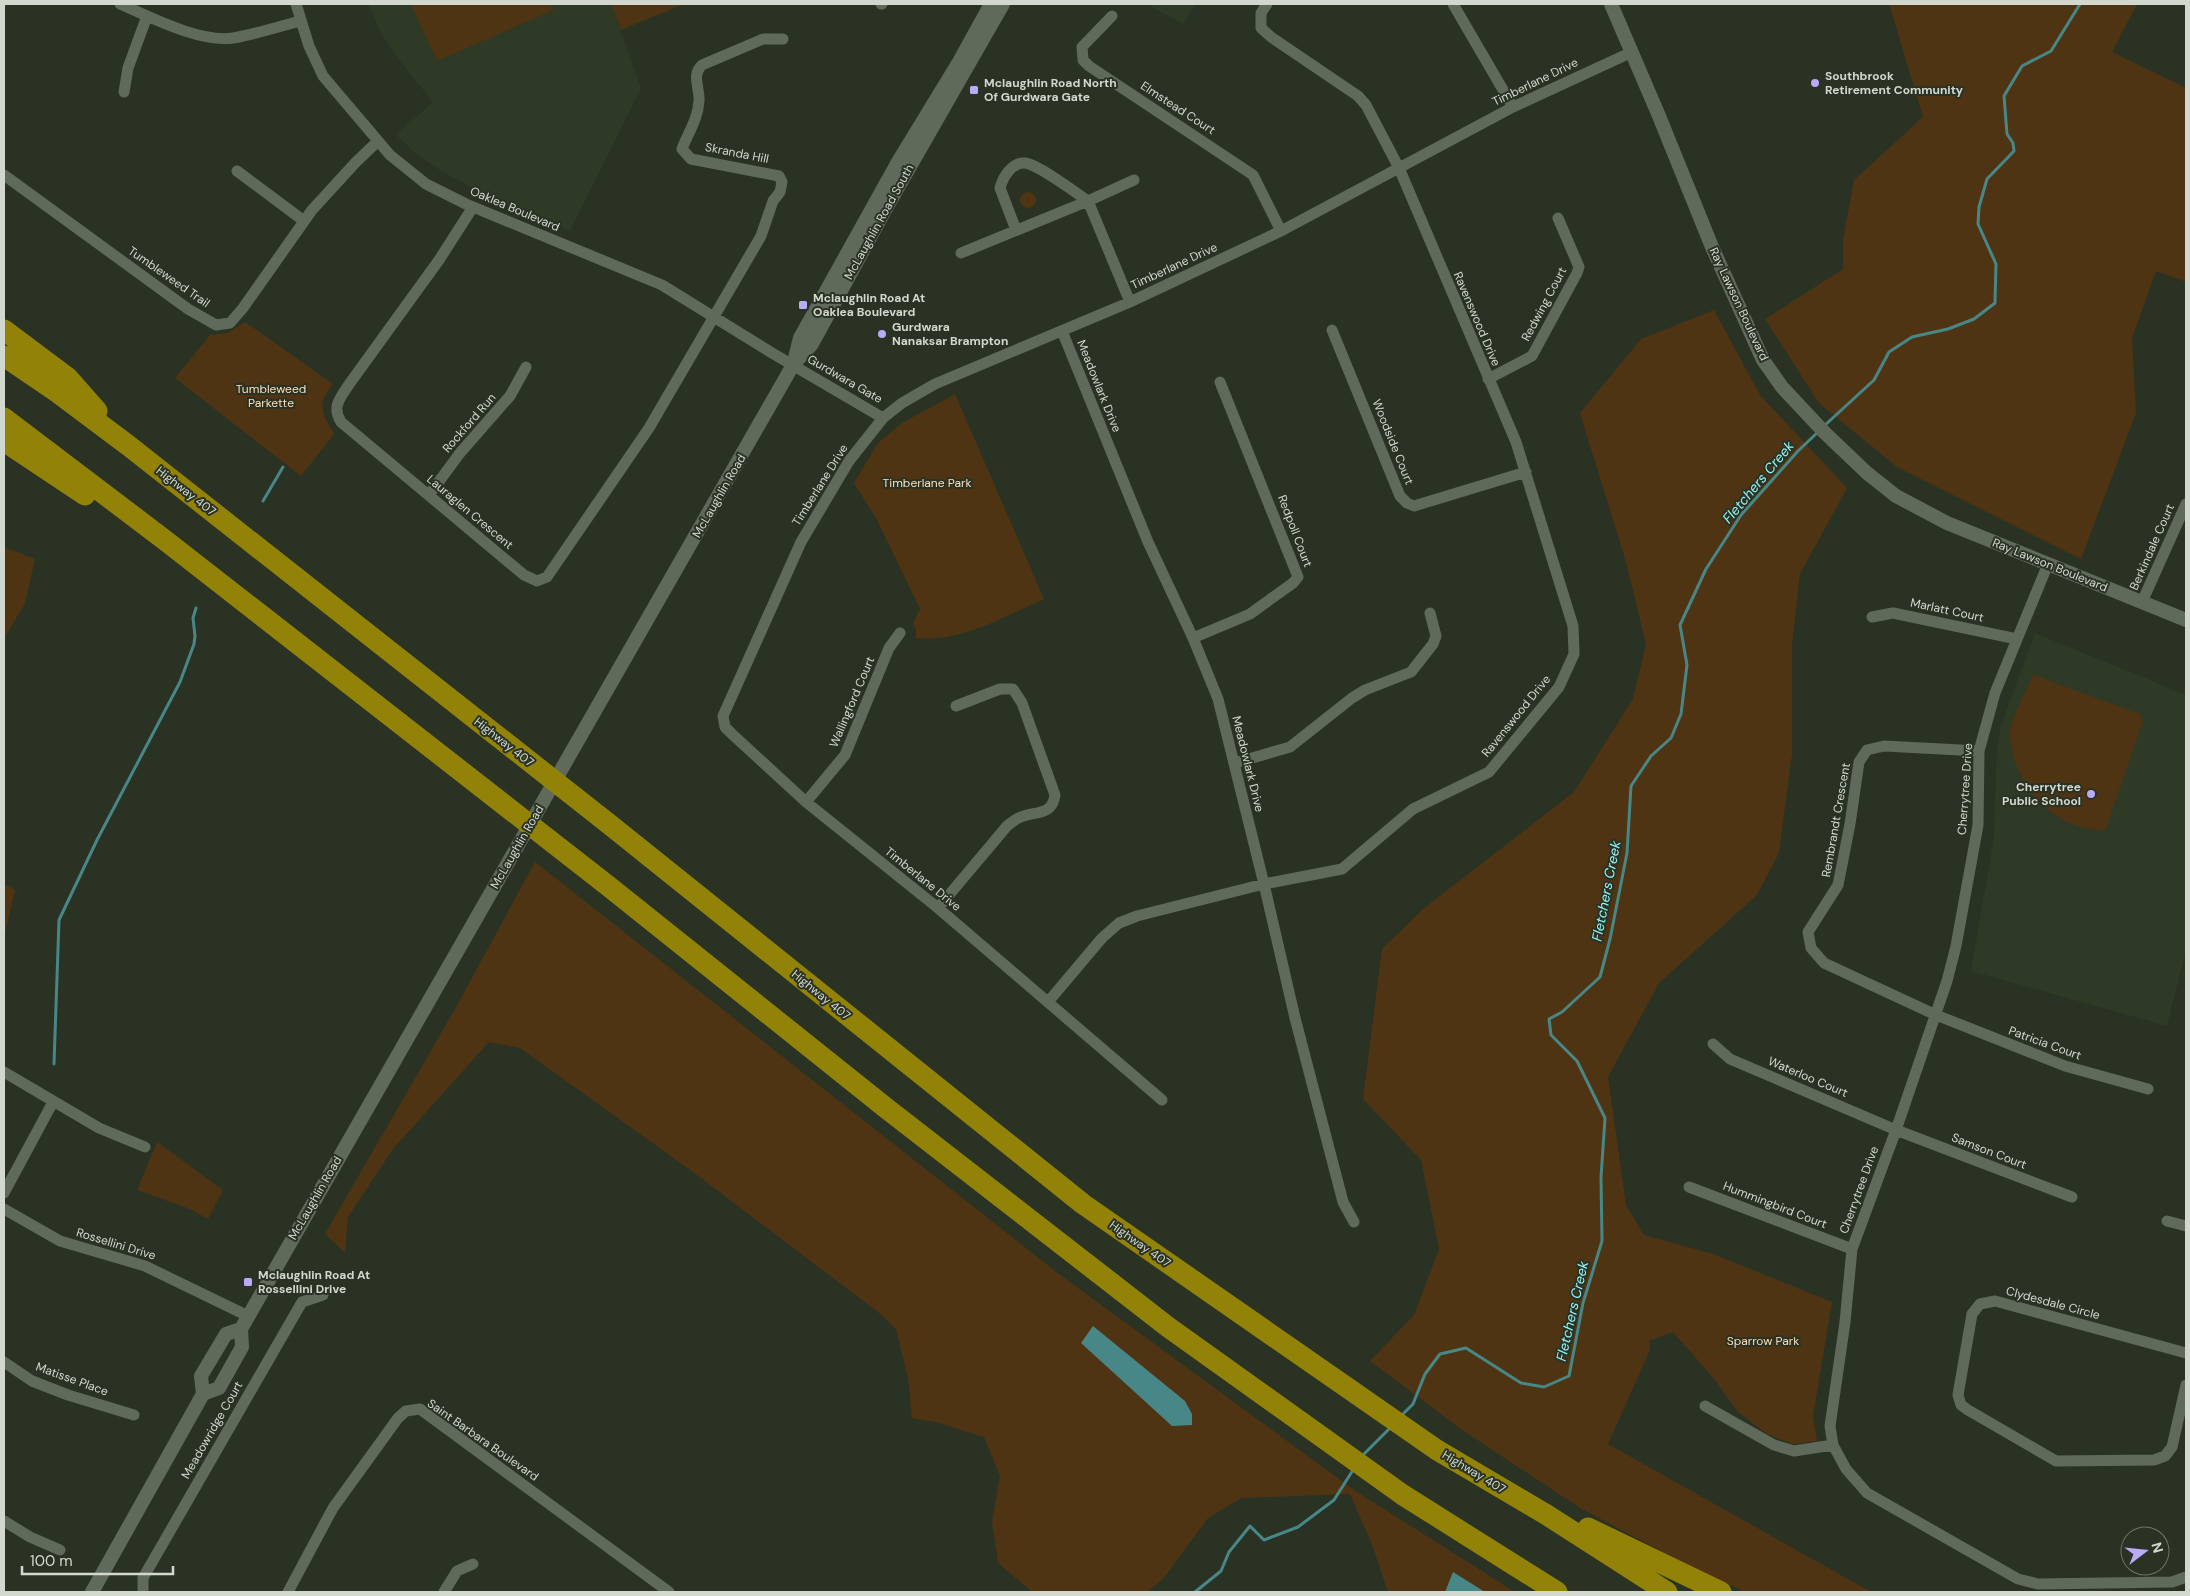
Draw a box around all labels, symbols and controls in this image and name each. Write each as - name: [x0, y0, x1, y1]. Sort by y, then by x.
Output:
- street label: Timberlane Drive: [1489, 54, 1581, 110]
- place label: Southbrook Retirement Community: [1825, 68, 1964, 98]
- place label: Mclaughlin Road North Of Gurdwara Gate: [984, 75, 1117, 105]
- marker: Southbrook Retirement Community: [1809, 77, 1821, 89]
- street label: Elmstead Court: [1137, 78, 1219, 138]
- marker: Mclaughlin Road North Of Gurdwara Gate: [968, 84, 980, 96]
- street label: Skranda Hill: [704, 139, 770, 167]
- street label: McLaughlin Road South: [841, 161, 917, 283]
- street label: Oaklea Boulevard: [468, 183, 562, 235]
- street label: Timberlane Drive: [1128, 239, 1220, 293]
- street label: Tumbleweed Trail: [125, 243, 213, 311]
- street label: Ray Lawson Boulevard: [1706, 245, 1772, 363]
- street label: Redwing Court: [1518, 264, 1570, 344]
- street label: Ravenswood Drive: [1450, 269, 1504, 369]
- place label: Mclaughlin Road At Oaklea Boulevard: [813, 290, 925, 320]
- marker: Mclaughlin Road At Oaklea Boulevard: [797, 299, 809, 311]
- place label: Gurdwara Nanaksar Brampton: [892, 319, 1008, 349]
- marker: Gurdwara Nanaksar Brampton: [876, 328, 888, 340]
- street label: Meadowlark Drive: [1073, 337, 1125, 435]
- street label: Gurdwara Gate: [805, 351, 886, 407]
- park label: Tumbleweed Parkette: [236, 381, 306, 411]
- street label: Rockford Run: [439, 390, 499, 456]
- street label: Woodside Court: [1369, 397, 1418, 487]
- water label: Fletchers Creek: [1718, 436, 1798, 527]
- street label: Timberlane Drive: [788, 441, 852, 529]
- street label: McLaughlin Road: [689, 451, 749, 541]
- street label: Highway 407: [153, 463, 219, 519]
- street label: Lauraglen Crescent: [424, 471, 517, 553]
- park label: Timberlane Park: [883, 475, 971, 491]
- street label: Redpoll Court: [1274, 493, 1316, 570]
- street label: Berkindale Court: [2126, 501, 2178, 593]
- street label: Ray Lawson Boulevard: [1990, 535, 2110, 595]
- street label: Marlatt Court: [1909, 594, 1985, 626]
- street label: Wallingford Court: [826, 654, 878, 750]
- street label: Ravenswood Drive: [1478, 672, 1554, 760]
- street label: Highway 407: [471, 714, 537, 770]
- street label: Meadowlark Drive: [1228, 714, 1268, 814]
- street label: Cherrytree Drive: [1954, 742, 1976, 835]
- street label: Rembrandt Crescent: [1818, 761, 1854, 879]
- place label: Cherrytree Public School: [2002, 779, 2081, 809]
- marker: Cherrytree Public School: [2085, 788, 2097, 800]
- street label: McLaughlin Road: [487, 802, 547, 892]
- water label: Fletchers Creek: [1587, 838, 1625, 943]
- street label: Timberlane Drive: [882, 843, 965, 915]
- street label: Highway 407: [788, 966, 854, 1024]
- street label: Patricia Court: [2006, 1022, 2084, 1064]
- street label: Waterloo Court: [1766, 1053, 1851, 1101]
- street label: Samson Court: [1949, 1129, 2029, 1173]
- street label: Cherrytree Drive: [1836, 1144, 1882, 1236]
- street label: McLaughlin Road: [285, 1153, 345, 1243]
- street label: Hummingbird Court: [1721, 1178, 1829, 1232]
- street label: Highway 407: [1106, 1217, 1174, 1271]
- street label: Rossellini Drive: [74, 1224, 158, 1264]
- water label: Fletchers Creek: [1552, 1258, 1592, 1363]
- place label: Mclaughlin Road At Rossellini Drive: [258, 1267, 370, 1297]
- marker: Mclaughlin Road At Rossellini Drive: [242, 1276, 254, 1288]
- street label: Clydesdale Circle: [2004, 1283, 2102, 1323]
- park label: Sparrow Park: [1727, 1333, 1799, 1349]
- street label: Matisse Place: [34, 1358, 111, 1400]
- street label: Meadowridge Court: [178, 1378, 247, 1482]
- street label: Saint Barbara Boulevard: [424, 1395, 542, 1485]
- street label: Highway 407: [1439, 1447, 1509, 1497]
- north arrow: [2120, 1526, 2170, 1576]
- text: N: [2147, 1540, 2168, 1555]
- scale bar: [22, 1544, 174, 1576]
- text: 100 m: [30, 1551, 73, 1571]

